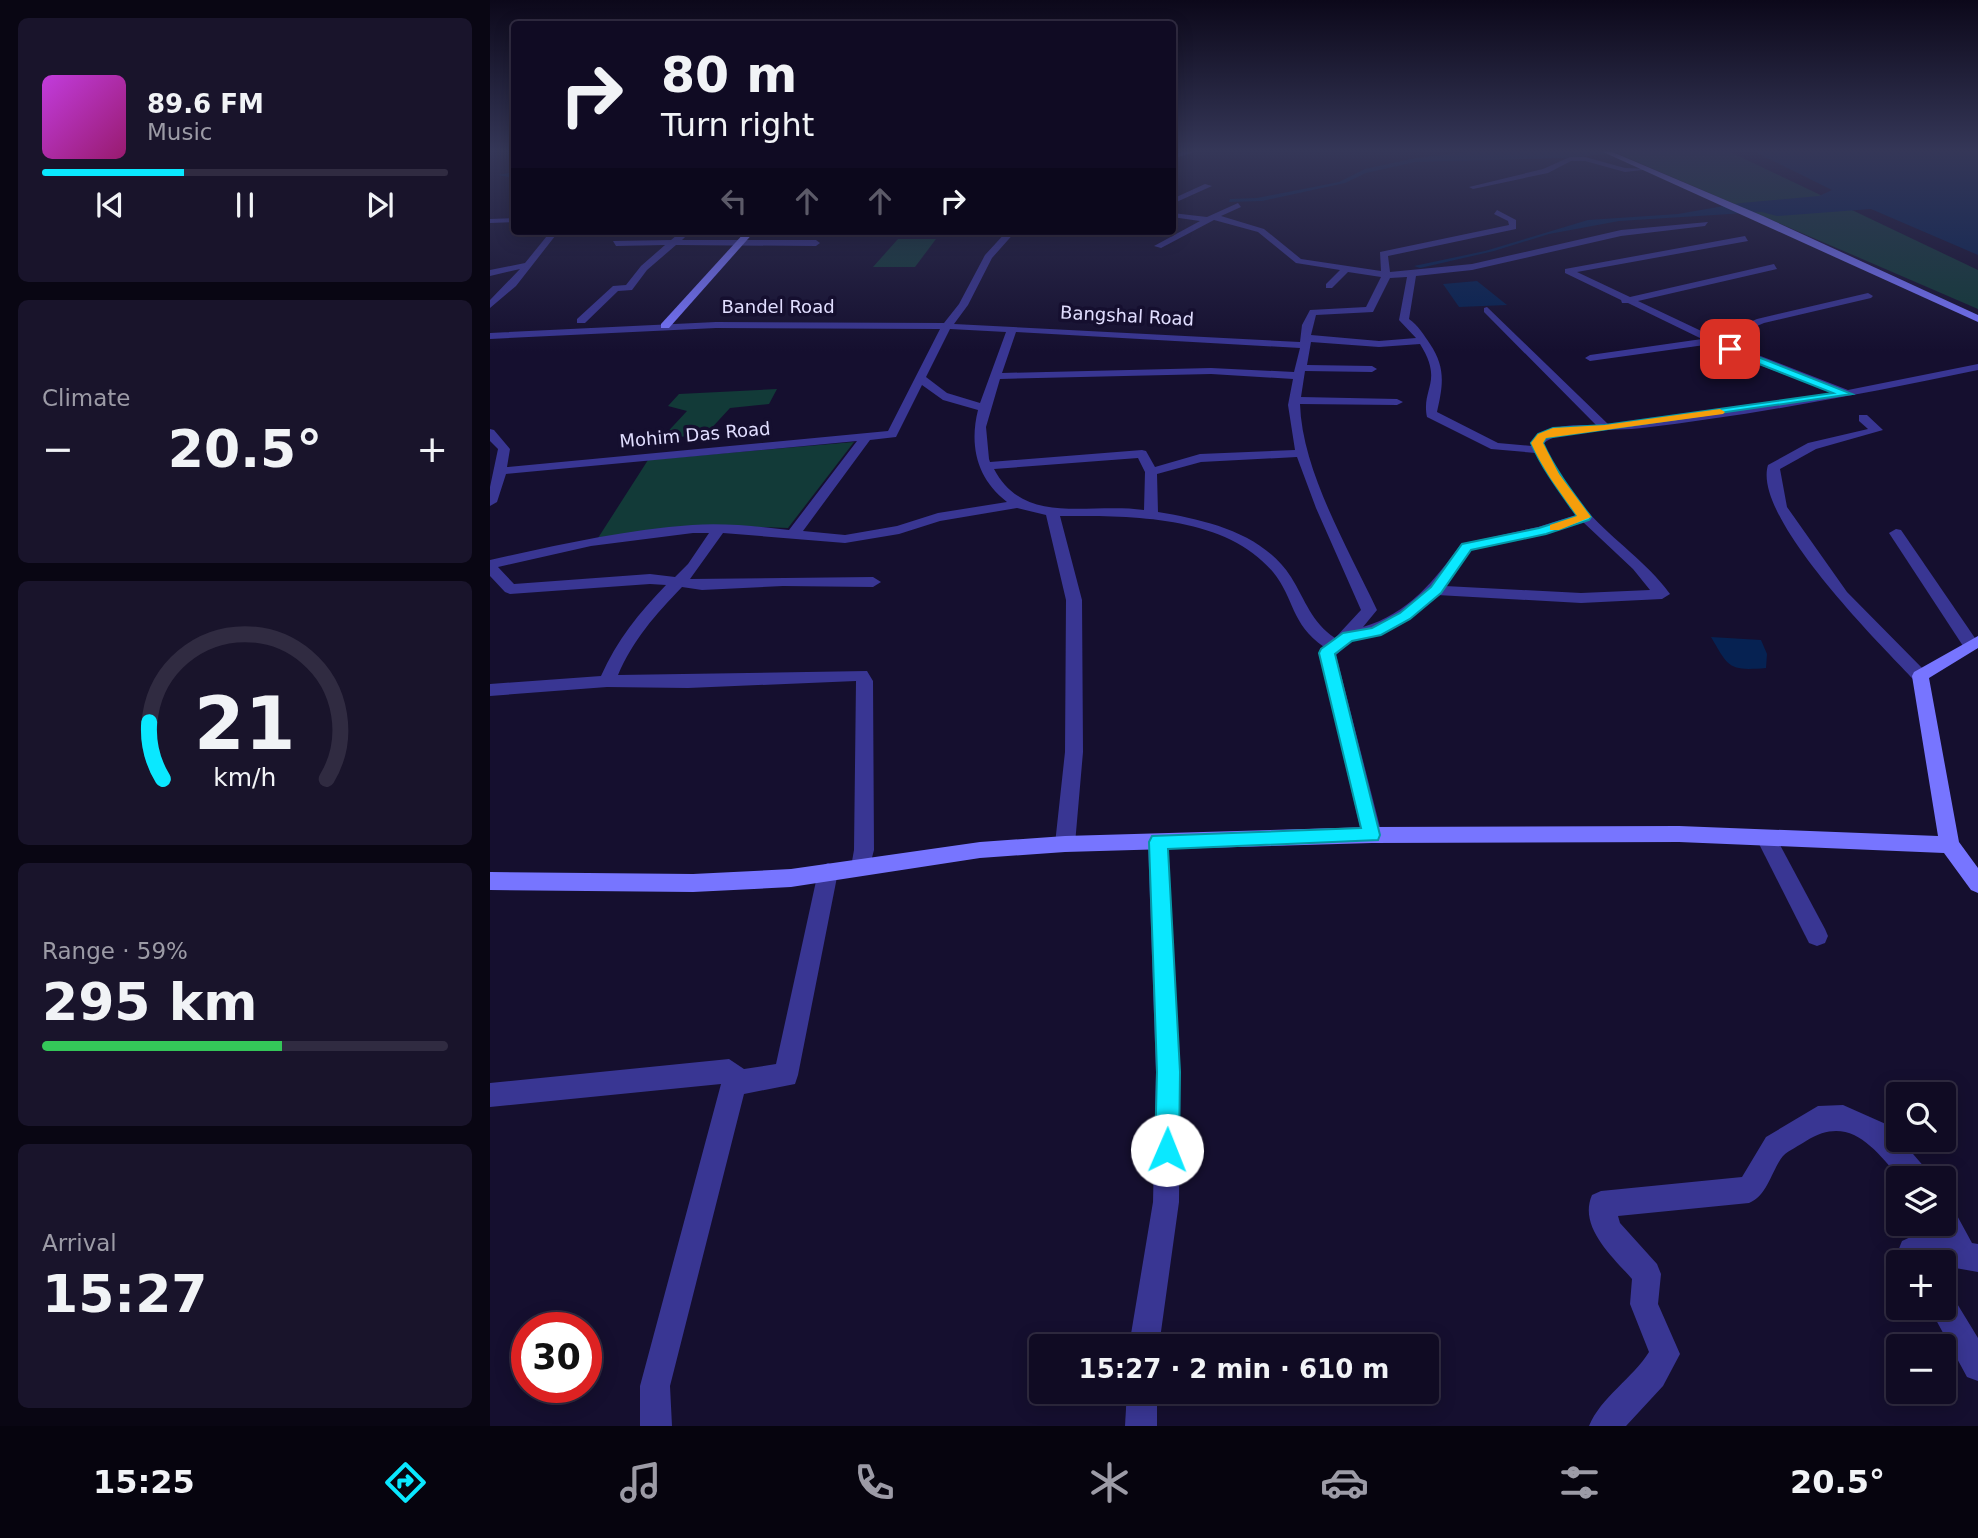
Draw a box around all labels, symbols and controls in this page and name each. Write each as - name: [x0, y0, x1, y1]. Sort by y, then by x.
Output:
- text: 80 m: [661, 47, 797, 104]
- icon: right: [546, 49, 637, 140]
- text: 89.6 FM: [147, 89, 264, 119]
- text: Turn right: [661, 106, 814, 144]
- text: Music: [147, 119, 212, 145]
- icon: left: [715, 182, 753, 220]
- icon: ahead: [788, 182, 826, 220]
- icon: ahead: [861, 182, 899, 220]
- icon: right: [934, 182, 972, 220]
- icon: previous: [91, 186, 129, 224]
- icon: pause: [226, 186, 264, 224]
- icon: next: [361, 186, 399, 224]
- street label: Bandel Road: [721, 296, 835, 317]
- street label: Bangshal Road: [1060, 302, 1194, 329]
- pin: [1700, 319, 1760, 379]
- icon: arrive: [1711, 330, 1749, 368]
- text: Climate: [42, 385, 131, 411]
- street label: Mohim Das Road: [619, 417, 771, 452]
- text: 20.5°: [168, 419, 322, 479]
- text: −: [42, 427, 74, 471]
- text: +: [416, 427, 448, 471]
- text: 21: [194, 681, 296, 766]
- text: km/h: [213, 763, 277, 792]
- text: Range · 59%: [42, 938, 188, 964]
- text: 295 km: [42, 972, 257, 1032]
- map controls: [1886, 1082, 1956, 1404]
- button: search: [1886, 1082, 1956, 1152]
- position arrow: [1130, 1113, 1204, 1187]
- button: layers: [1886, 1166, 1956, 1236]
- text: Arrival: [42, 1230, 117, 1256]
- button: +: [1886, 1250, 1956, 1320]
- text: 15:27: [42, 1264, 208, 1324]
- speed limit sign: 30: [511, 1312, 602, 1403]
- button: −: [1886, 1334, 1956, 1404]
- text: 15:27 · 2 min · 610 m: [1079, 1354, 1389, 1384]
- icon: directions: [381, 1458, 430, 1507]
- icon: music: [616, 1458, 665, 1507]
- icon: phone: [850, 1458, 899, 1507]
- icon: climate: [1085, 1458, 1134, 1507]
- icon: car: [1320, 1458, 1369, 1507]
- icon: filters: [1555, 1458, 1604, 1507]
- text: 15:25: [93, 1463, 195, 1501]
- text: 20.5°: [1790, 1463, 1885, 1501]

